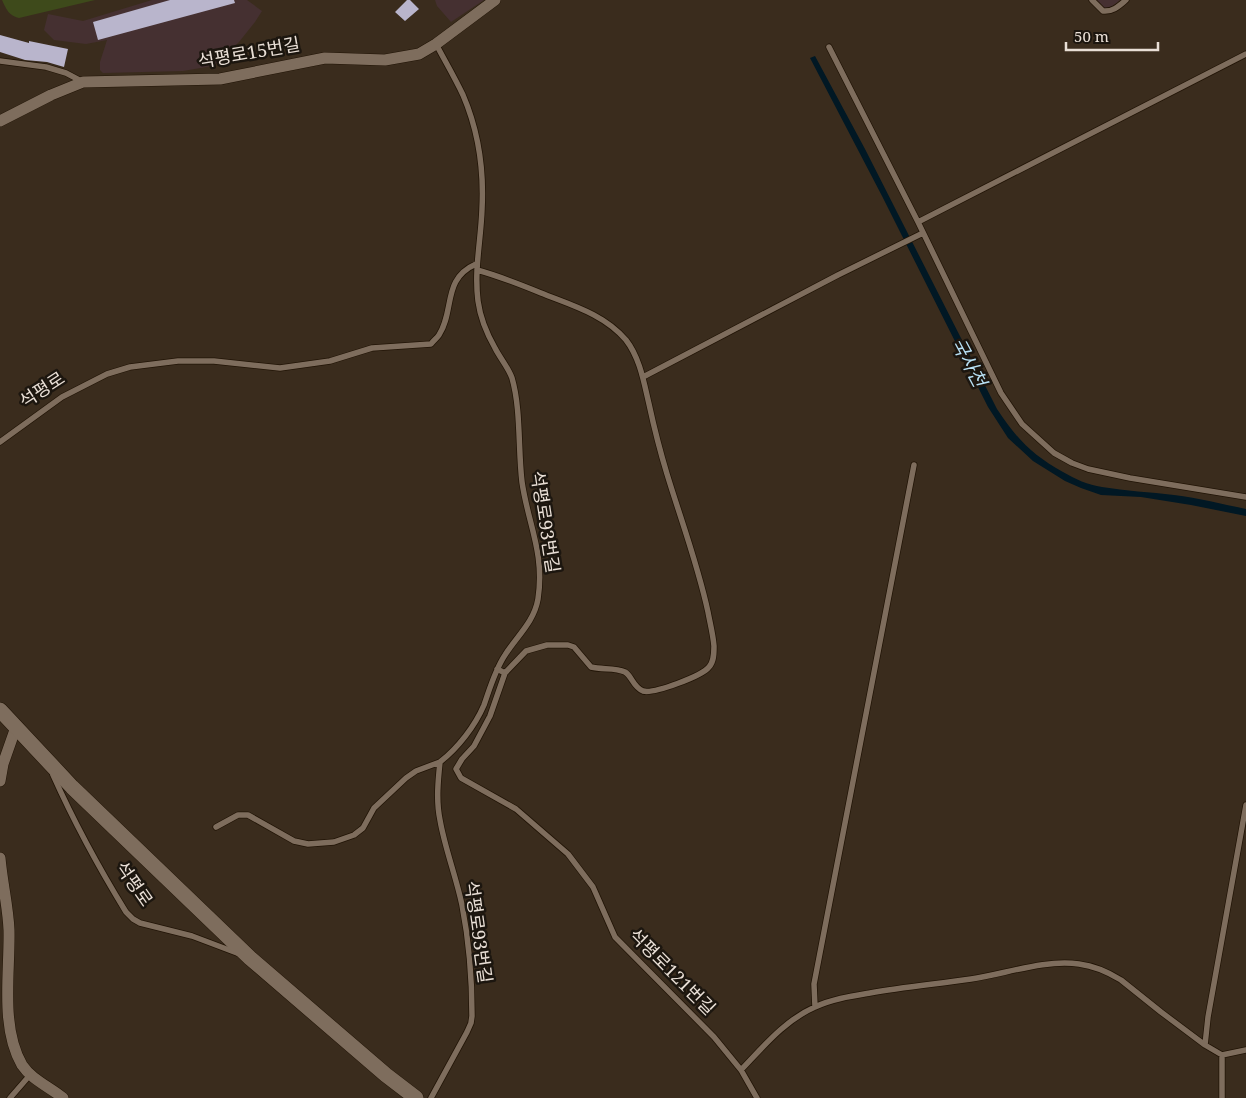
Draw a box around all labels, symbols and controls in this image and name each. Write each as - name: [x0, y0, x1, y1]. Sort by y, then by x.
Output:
- scale bar: [1066, 20, 1158, 52]
- text: 50 m: [1074, 26, 1109, 46]
- street label: 석평로15번길: [196, 31, 302, 73]
- water label: 국사천: [945, 333, 993, 393]
- street label: 석평로: [14, 366, 69, 413]
- street label: 석평로93번길: [526, 469, 566, 575]
- street label: 석평로: [111, 856, 159, 911]
- street label: 석평로93번길: [460, 879, 498, 984]
- street label: 석평로121번길: [624, 923, 721, 1020]

